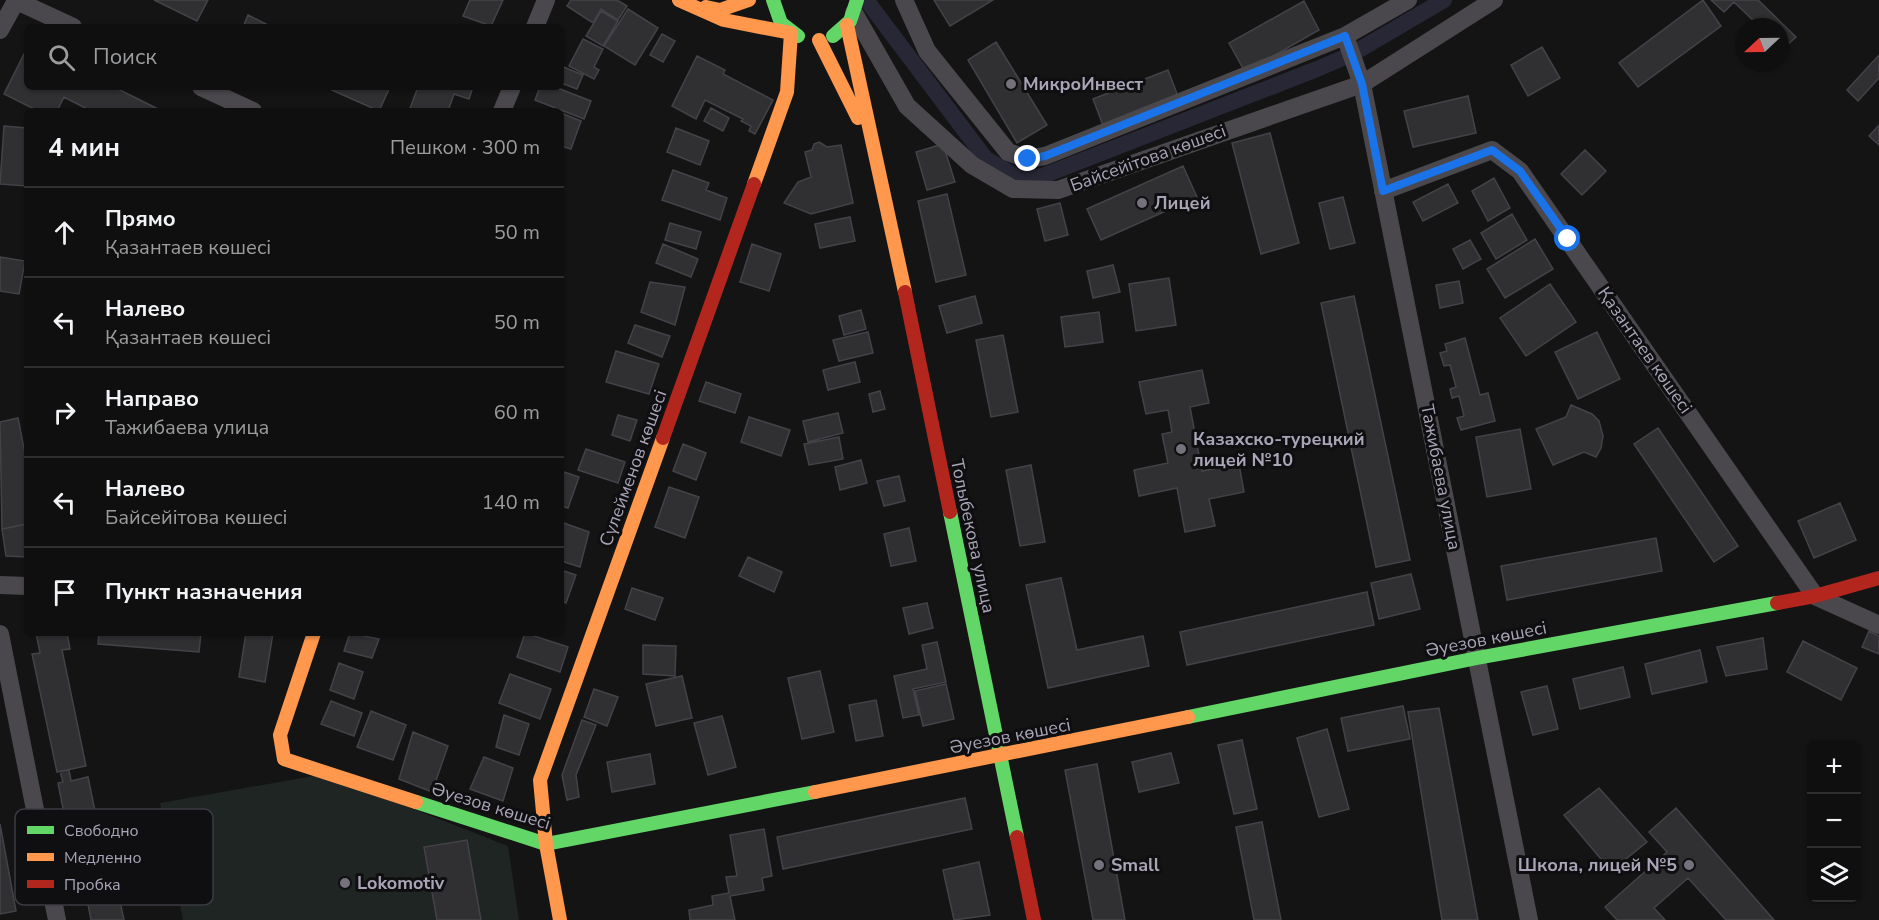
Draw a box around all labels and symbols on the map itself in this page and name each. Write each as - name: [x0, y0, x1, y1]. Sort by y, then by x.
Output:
- north arrow: [1735, 18, 1789, 72]
- place label: МикроИнвест: [1023, 72, 1144, 96]
- marker: МикроИнвест: [1004, 77, 1018, 91]
- street label: Байсейітова көшесі: [1067, 119, 1229, 197]
- route end: [1014, 145, 1040, 171]
- place label: Лицей: [1154, 191, 1211, 215]
- marker: Лицей: [1135, 196, 1149, 210]
- route start: [1554, 225, 1580, 251]
- street label: Қазантаев көшесі: [1592, 282, 1698, 418]
- street label: Сүлейменов көшесі: [594, 387, 672, 549]
- street label: Тажибаева улица: [1415, 402, 1467, 552]
- place label: Казахско-турецкий лицей №10: [1193, 427, 1365, 472]
- marker: Казахско-турецкий лицей №10: [1174, 442, 1188, 456]
- street label: Толыбекова улица: [945, 457, 1001, 615]
- street label: Әуезов көшесі: [1423, 615, 1549, 663]
- street label: Әуезов көшесі: [947, 712, 1073, 760]
- street label: Әуезов көшесі: [429, 777, 553, 835]
- legend: [15, 809, 213, 905]
- text: Свободно: [64, 820, 139, 842]
- text: Медленно: [64, 847, 142, 869]
- place label: Small: [1111, 853, 1160, 877]
- place label: Школа, лицей №5: [1518, 853, 1677, 877]
- marker: Small: [1092, 858, 1106, 872]
- marker: Школа, лицей №5: [1682, 858, 1696, 872]
- place label: Lokomotiv: [357, 871, 445, 895]
- text: Пробка: [64, 874, 121, 896]
- marker: Lokomotiv: [338, 876, 352, 890]

